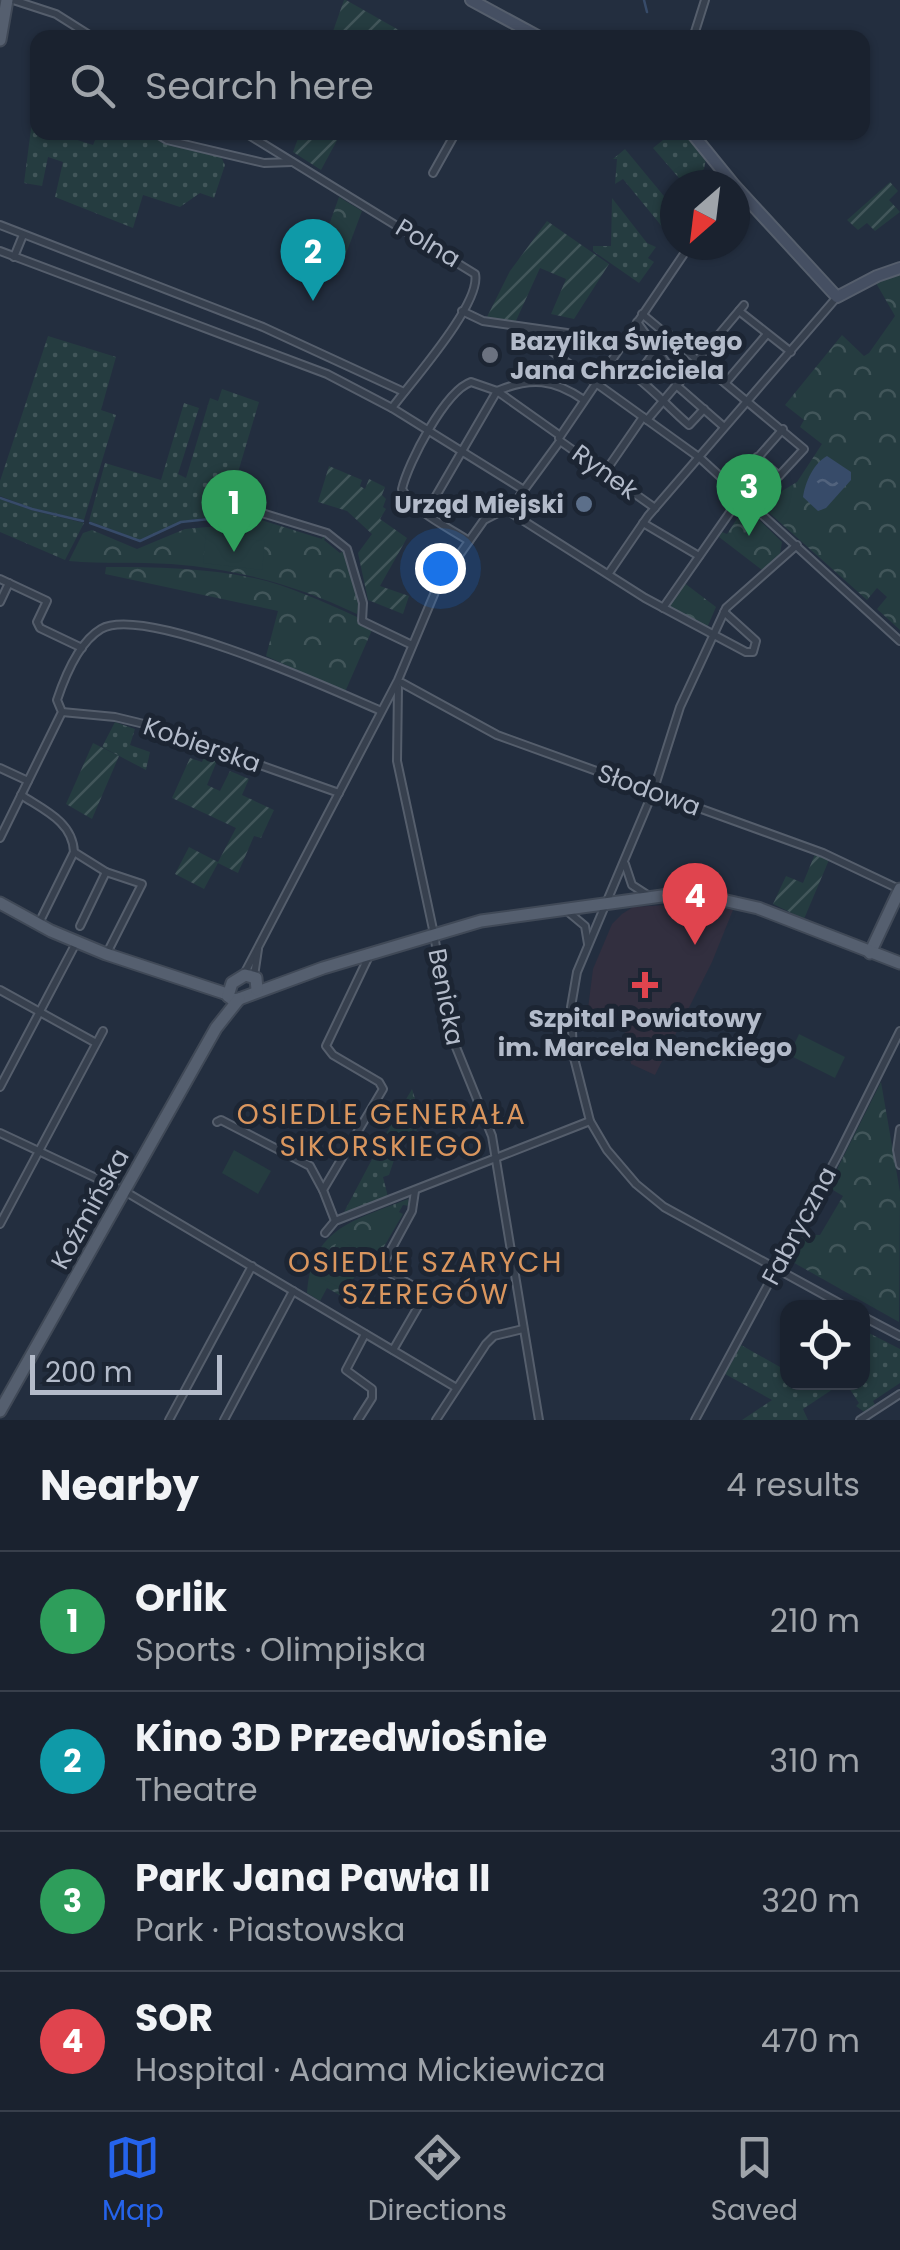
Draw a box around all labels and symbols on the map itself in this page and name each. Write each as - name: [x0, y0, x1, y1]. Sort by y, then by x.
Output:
- north arrow: [660, 170, 750, 260]
- street label: Polna: [389, 210, 467, 276]
- pin: 2: [280, 218, 346, 301]
- place label: Bazylika Świętego Jana Chrzciciela: [510, 324, 742, 388]
- marker: Bazylika Świętego Jana Chrzciciela: [479, 344, 501, 366]
- street label: Rynek: [565, 436, 645, 508]
- pin: 3: [716, 454, 782, 536]
- pin: 1: [202, 470, 266, 552]
- place label: Urząd Miejski: [394, 487, 564, 522]
- marker: Urząd Miejski: [573, 493, 595, 515]
- your location: [415, 543, 466, 594]
- street label: Kobierska: [139, 709, 265, 781]
- street label: Słodowa: [593, 755, 705, 825]
- pin: 4: [662, 862, 728, 945]
- street label: Benicka: [419, 946, 473, 1048]
- marker: Szpital Powiatowy im. Marcela Nenckiego: [632, 972, 658, 998]
- place label: Szpital Powiatowy im. Marcela Nenckiego: [498, 1001, 792, 1065]
- district label: OSIEDLE GENERAŁA SIKORSKIEGO: [237, 1095, 527, 1166]
- street label: Koźmińska: [42, 1142, 138, 1276]
- street label: Fabryczna: [753, 1161, 845, 1291]
- district label: OSIEDLE SZARYCH SZEREGÓW: [288, 1243, 564, 1314]
- scale bar: [30, 1350, 222, 1394]

